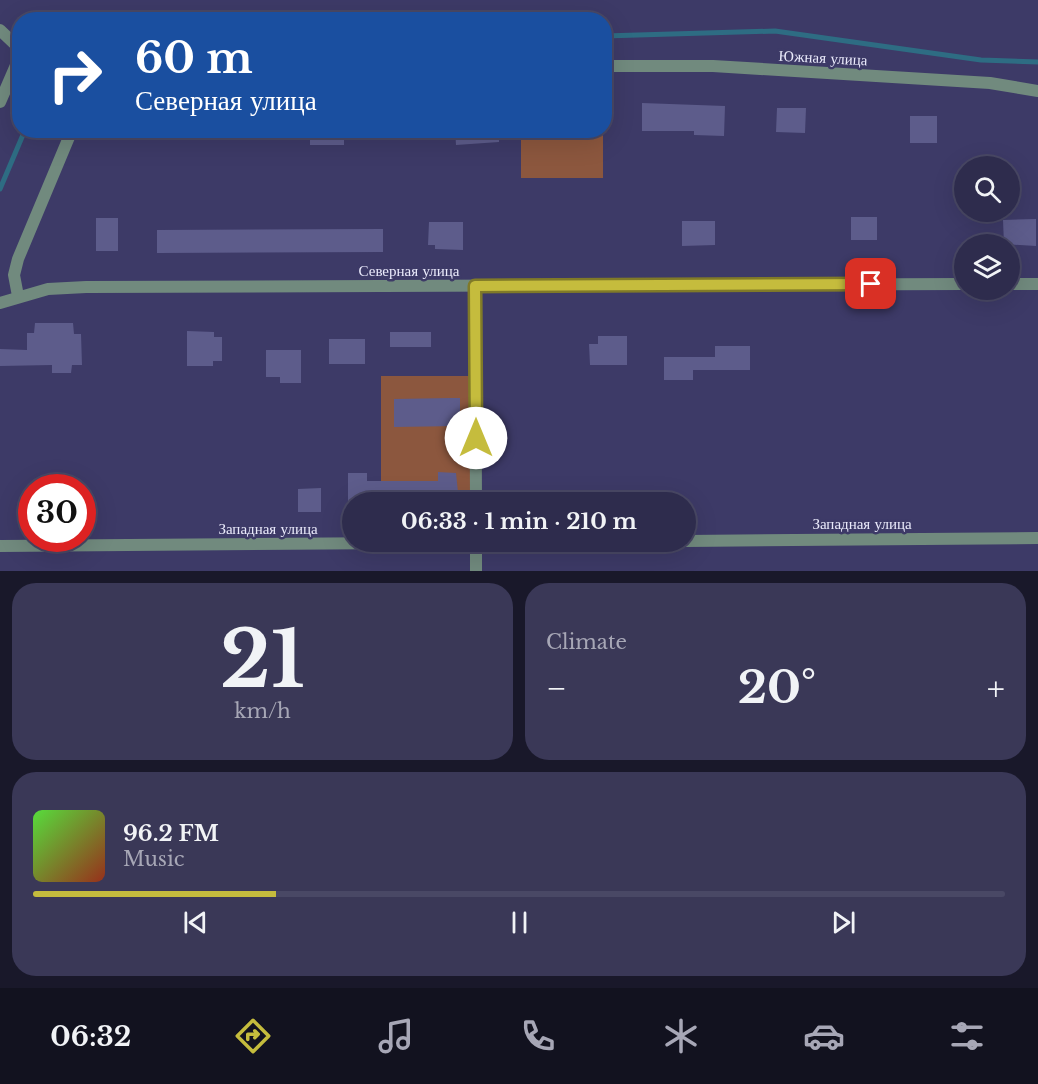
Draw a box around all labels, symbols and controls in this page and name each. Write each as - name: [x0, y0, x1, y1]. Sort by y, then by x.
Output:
- text: 60 m: [135, 32, 253, 84]
- icon: right: [36, 36, 114, 114]
- street label: Южная улица: [778, 46, 868, 69]
- text: Северная улица: [135, 84, 317, 117]
- map controls: [954, 156, 1020, 300]
- button: search: [954, 156, 1020, 222]
- button: layers: [954, 234, 1020, 300]
- pin: [845, 258, 896, 309]
- street label: Северная улица: [359, 261, 460, 280]
- icon: arrive: [854, 267, 887, 300]
- position arrow: [444, 406, 508, 470]
- speed limit sign: 30: [18, 474, 96, 552]
- text: 06:33 · 1 min · 210 m: [401, 508, 637, 535]
- street label: Западная улица: [812, 514, 912, 533]
- street label: Западная улица: [218, 519, 318, 538]
- text: 21: [220, 611, 305, 708]
- text: Climate: [546, 630, 627, 654]
- text: 20°: [738, 659, 816, 715]
- text: −: [546, 668, 567, 709]
- text: +: [987, 668, 1005, 709]
- text: km/h: [234, 699, 291, 723]
- text: 96.2 FM: [123, 820, 219, 847]
- text: Music: [123, 847, 184, 871]
- icon: previous: [179, 906, 212, 939]
- icon: pause: [503, 906, 536, 939]
- icon: next: [827, 906, 860, 939]
- icon: directions: [232, 1015, 274, 1057]
- icon: music: [375, 1015, 417, 1057]
- icon: phone: [517, 1015, 559, 1057]
- icon: climate: [660, 1015, 702, 1057]
- icon: car: [803, 1015, 845, 1057]
- icon: filters: [946, 1015, 988, 1057]
- text: 06:32: [50, 1020, 131, 1053]

